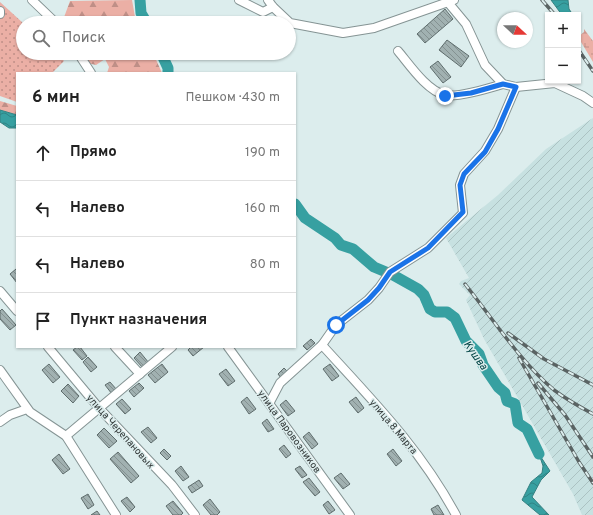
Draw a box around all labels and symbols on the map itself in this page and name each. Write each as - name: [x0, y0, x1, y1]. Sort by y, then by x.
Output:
- north arrow: [497, 12, 533, 48]
- route end: [436, 87, 454, 105]
- route start: [327, 316, 345, 334]
- water label: Кушва: [460, 338, 491, 373]
- street label: улица Паровозников: [254, 388, 323, 476]
- street label: улица Черепановых: [83, 392, 157, 472]
- street label: улица 8 Марта: [366, 397, 420, 457]

